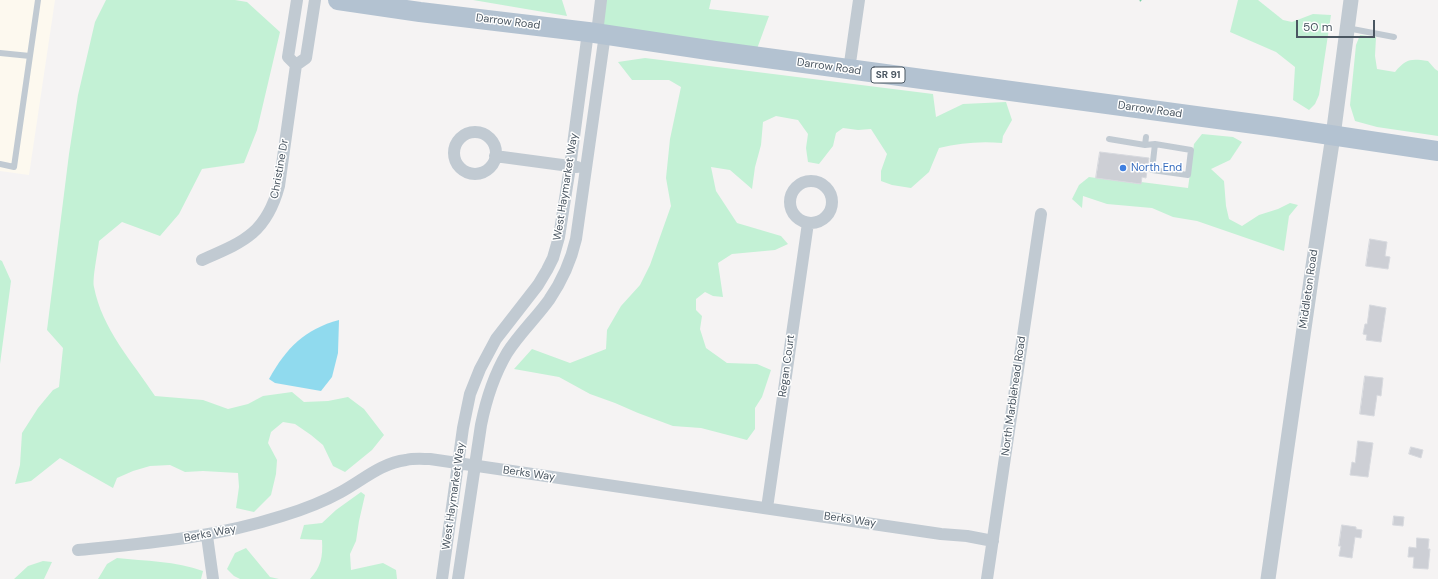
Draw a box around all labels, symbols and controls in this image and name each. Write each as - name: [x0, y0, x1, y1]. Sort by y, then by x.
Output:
- street label: Darrow Road: [475, 12, 541, 32]
- scale bar: [1298, 12, 1377, 38]
- text: 50 m: [1303, 19, 1332, 35]
- street label: Darrow Road: [796, 56, 862, 78]
- road number: SR 91: [871, 67, 905, 83]
- street label: Darrow Road: [1117, 99, 1183, 121]
- street label: West Haymarket Way: [551, 132, 581, 242]
- street label: Christine Dr: [268, 138, 292, 200]
- place label: North End: [1131, 161, 1182, 175]
- marker: North End: [1118, 163, 1128, 173]
- street label: Middleton Road: [1297, 249, 1321, 329]
- street label: Regan Court: [776, 334, 798, 398]
- street label: North Marblehead Road: [999, 335, 1029, 457]
- street label: West Haymarket Way: [440, 441, 468, 551]
- street label: Berks Way: [502, 464, 556, 484]
- street label: Berks Way: [823, 510, 877, 530]
- street label: Berks Way: [183, 522, 237, 546]

